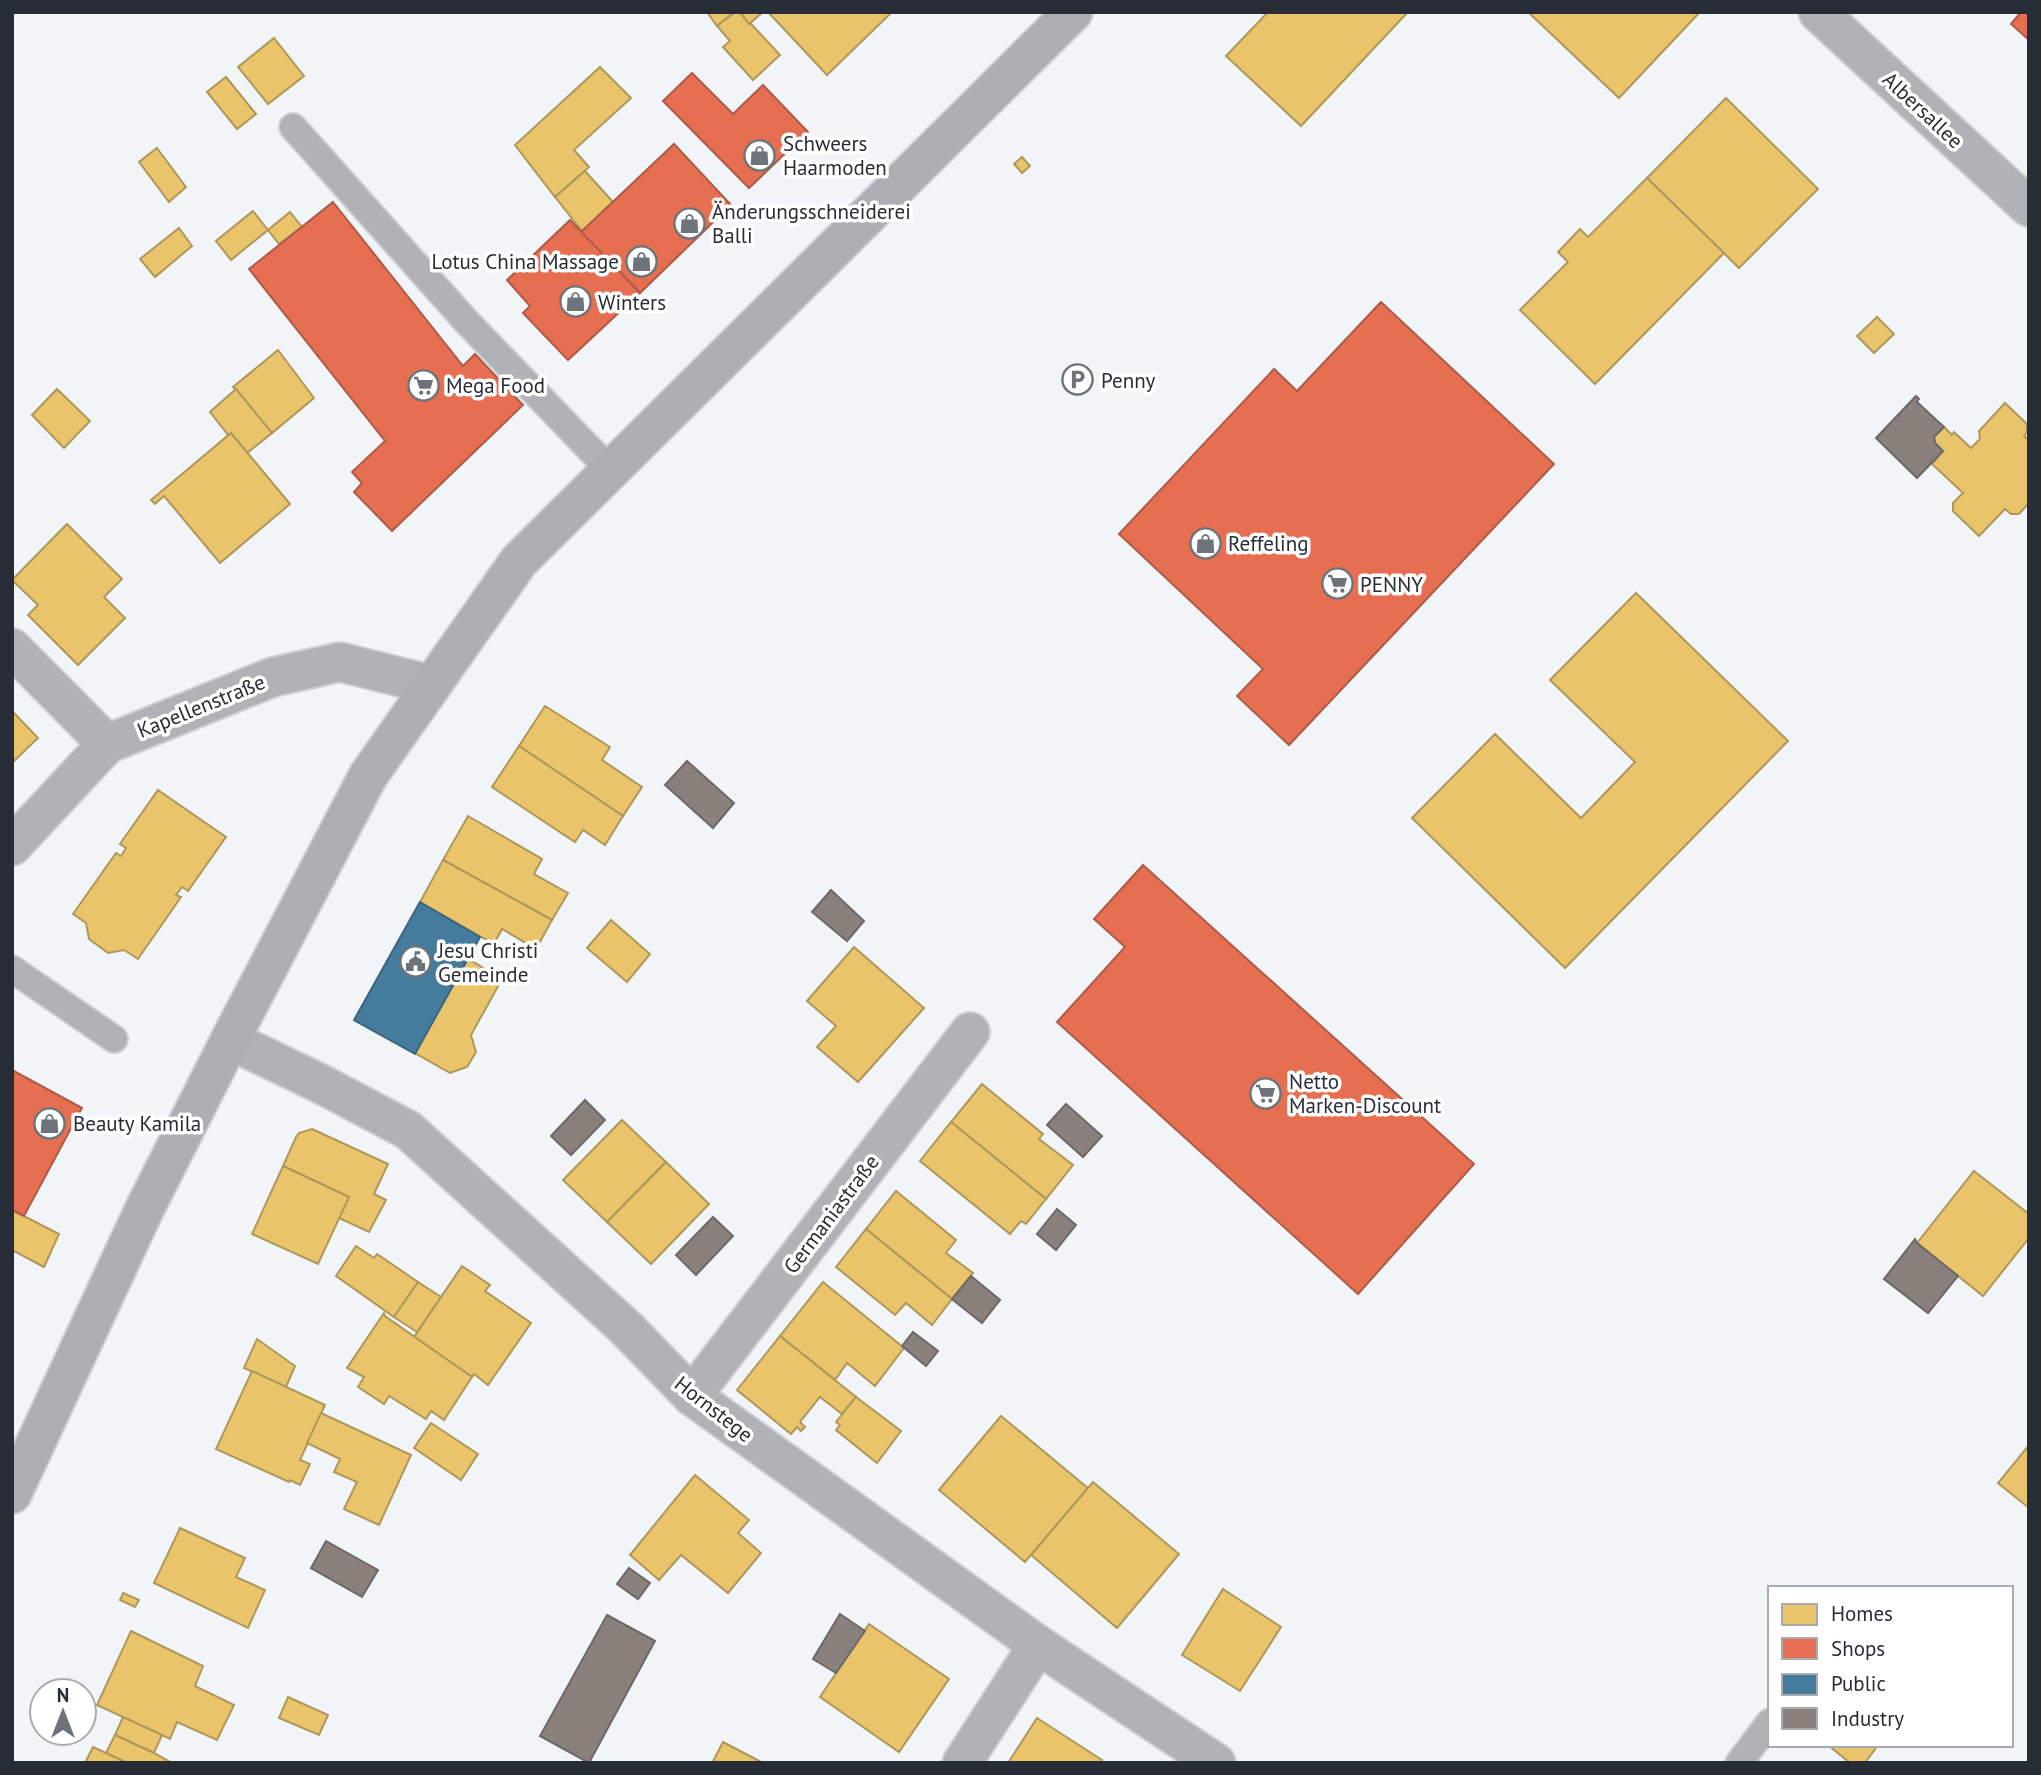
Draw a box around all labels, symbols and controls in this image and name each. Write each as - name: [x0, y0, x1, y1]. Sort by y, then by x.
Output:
- street label: Albersallee: [1877, 66, 1969, 154]
- place label: Schweers Haarmoden: [783, 130, 887, 181]
- shop icon: Schweers Haarmoden: [743, 138, 777, 172]
- place label: Änderungsschneiderei Balli: [712, 198, 911, 249]
- shop icon: Änderungsschneiderei Balli: [672, 206, 706, 240]
- shop icon: Lotus China Massage: [625, 244, 659, 278]
- place label: Lotus China Massage: [432, 248, 619, 275]
- shop icon: Winters: [558, 285, 592, 319]
- place label: Winters: [598, 289, 666, 316]
- parking icon: Penny: [1061, 363, 1095, 397]
- place label: Penny: [1101, 367, 1156, 394]
- supermarket icon: Mega Food: [406, 368, 440, 402]
- place label: Mega Food: [446, 372, 545, 399]
- shop icon: Reffeling: [1188, 526, 1222, 560]
- place label: Reffeling: [1228, 530, 1309, 557]
- supermarket icon: PENNY: [1320, 567, 1354, 601]
- place label: PENNY: [1360, 571, 1423, 598]
- street label: Kapellenstraße: [133, 668, 269, 744]
- place label: Jesu Christi Gemeinde: [437, 937, 538, 988]
- public building icon: Jesu Christi Gemeinde: [398, 945, 432, 979]
- place label: Netto Marken-Discount: [1289, 1068, 1441, 1119]
- supermarket icon: Netto Marken-Discount: [1249, 1076, 1283, 1110]
- shop icon: Beauty Kamila: [33, 1106, 67, 1140]
- place label: Beauty Kamila: [73, 1110, 201, 1137]
- street label: Germaniastraße: [777, 1149, 885, 1279]
- street label: Hornstege: [669, 1370, 759, 1448]
- legend: [1768, 1586, 2013, 1747]
- text: Homes: [1831, 1600, 1893, 1627]
- text: Shops: [1831, 1635, 1885, 1662]
- text: Public: [1831, 1670, 1886, 1697]
- north arrow: [28, 1677, 98, 1747]
- text: N: [57, 1683, 69, 1707]
- text: Industry: [1831, 1705, 1904, 1732]

